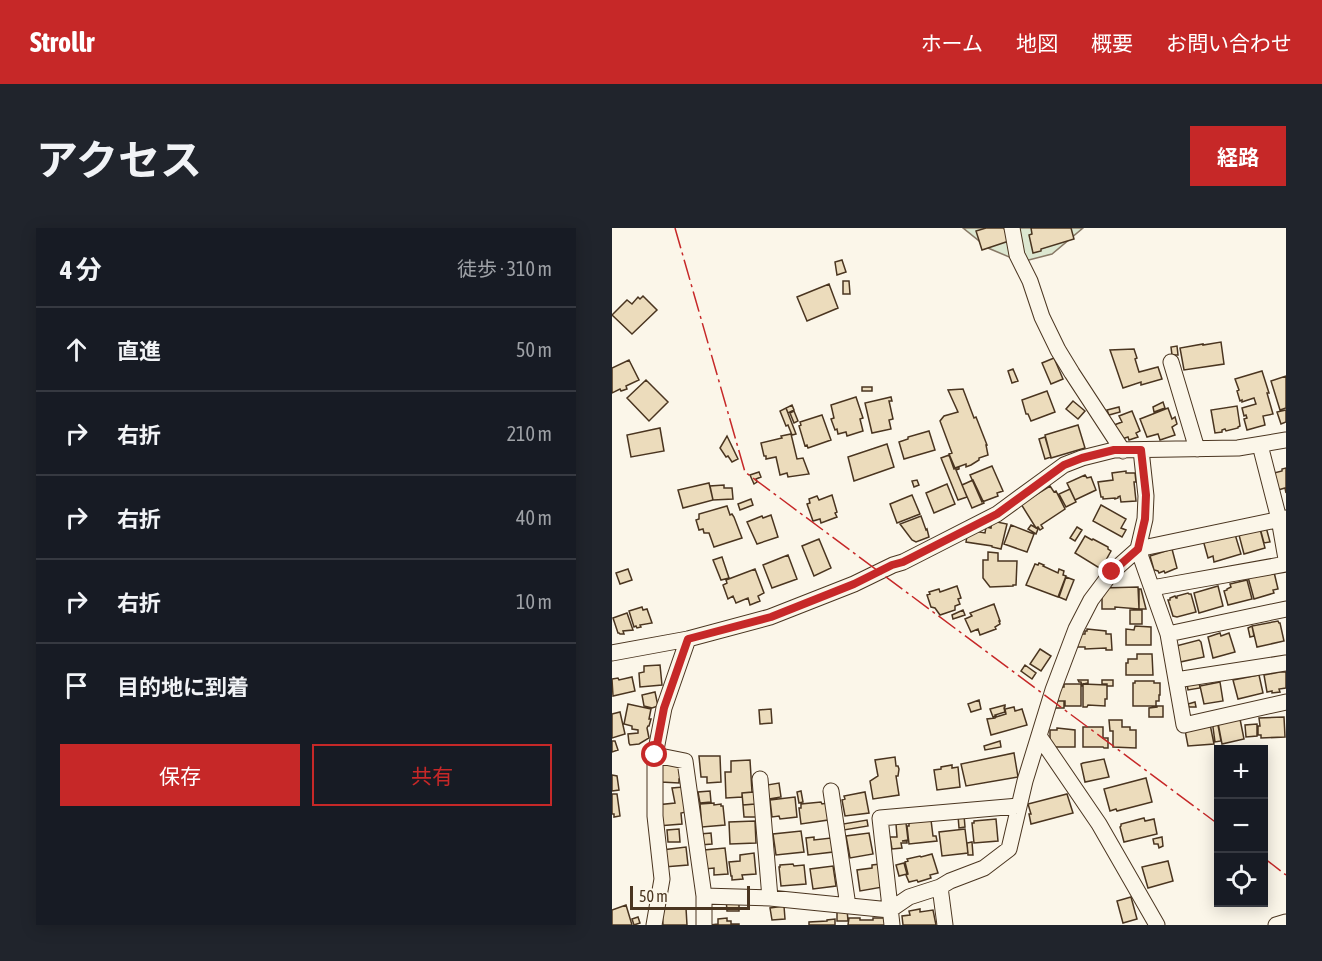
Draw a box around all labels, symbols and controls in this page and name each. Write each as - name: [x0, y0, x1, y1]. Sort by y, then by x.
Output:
- text: Strollr: [30, 26, 94, 58]
- text: ホーム: [921, 31, 983, 55]
- text: 地図: [1016, 31, 1058, 55]
- text: 概要: [1091, 31, 1133, 55]
- text: お問い合わせ: [1166, 31, 1292, 55]
- button: 経路: [1190, 126, 1286, 186]
- text: アクセス: [36, 136, 202, 184]
- text: 4 分: [60, 255, 102, 285]
- text: 徒歩 · 310 m: [457, 257, 552, 280]
- icon: ahead: [60, 333, 93, 366]
- text: 直進: [117, 338, 161, 364]
- text: 50 m: [516, 338, 552, 361]
- icon: right: [60, 417, 93, 450]
- text: 右折: [117, 422, 161, 448]
- text: 210 m: [507, 422, 552, 445]
- icon: right: [60, 501, 93, 534]
- text: 右折: [117, 506, 161, 532]
- text: 40 m: [516, 506, 552, 529]
- route end: [1098, 558, 1124, 584]
- icon: right: [60, 585, 93, 618]
- text: 右折: [117, 590, 161, 616]
- text: 10 m: [516, 590, 552, 613]
- icon: arrive: [60, 669, 93, 702]
- text: 目的地に到着: [117, 674, 249, 700]
- route start: [641, 741, 667, 767]
- button: 保存: [60, 744, 300, 806]
- button: 共有: [312, 744, 552, 806]
- map controls: [1214, 745, 1268, 907]
- button: +: [1214, 745, 1268, 799]
- button: −: [1214, 799, 1268, 853]
- button: locate: [1214, 853, 1268, 907]
- scale bar: [630, 883, 750, 910]
- text: 50 m: [639, 887, 668, 905]

